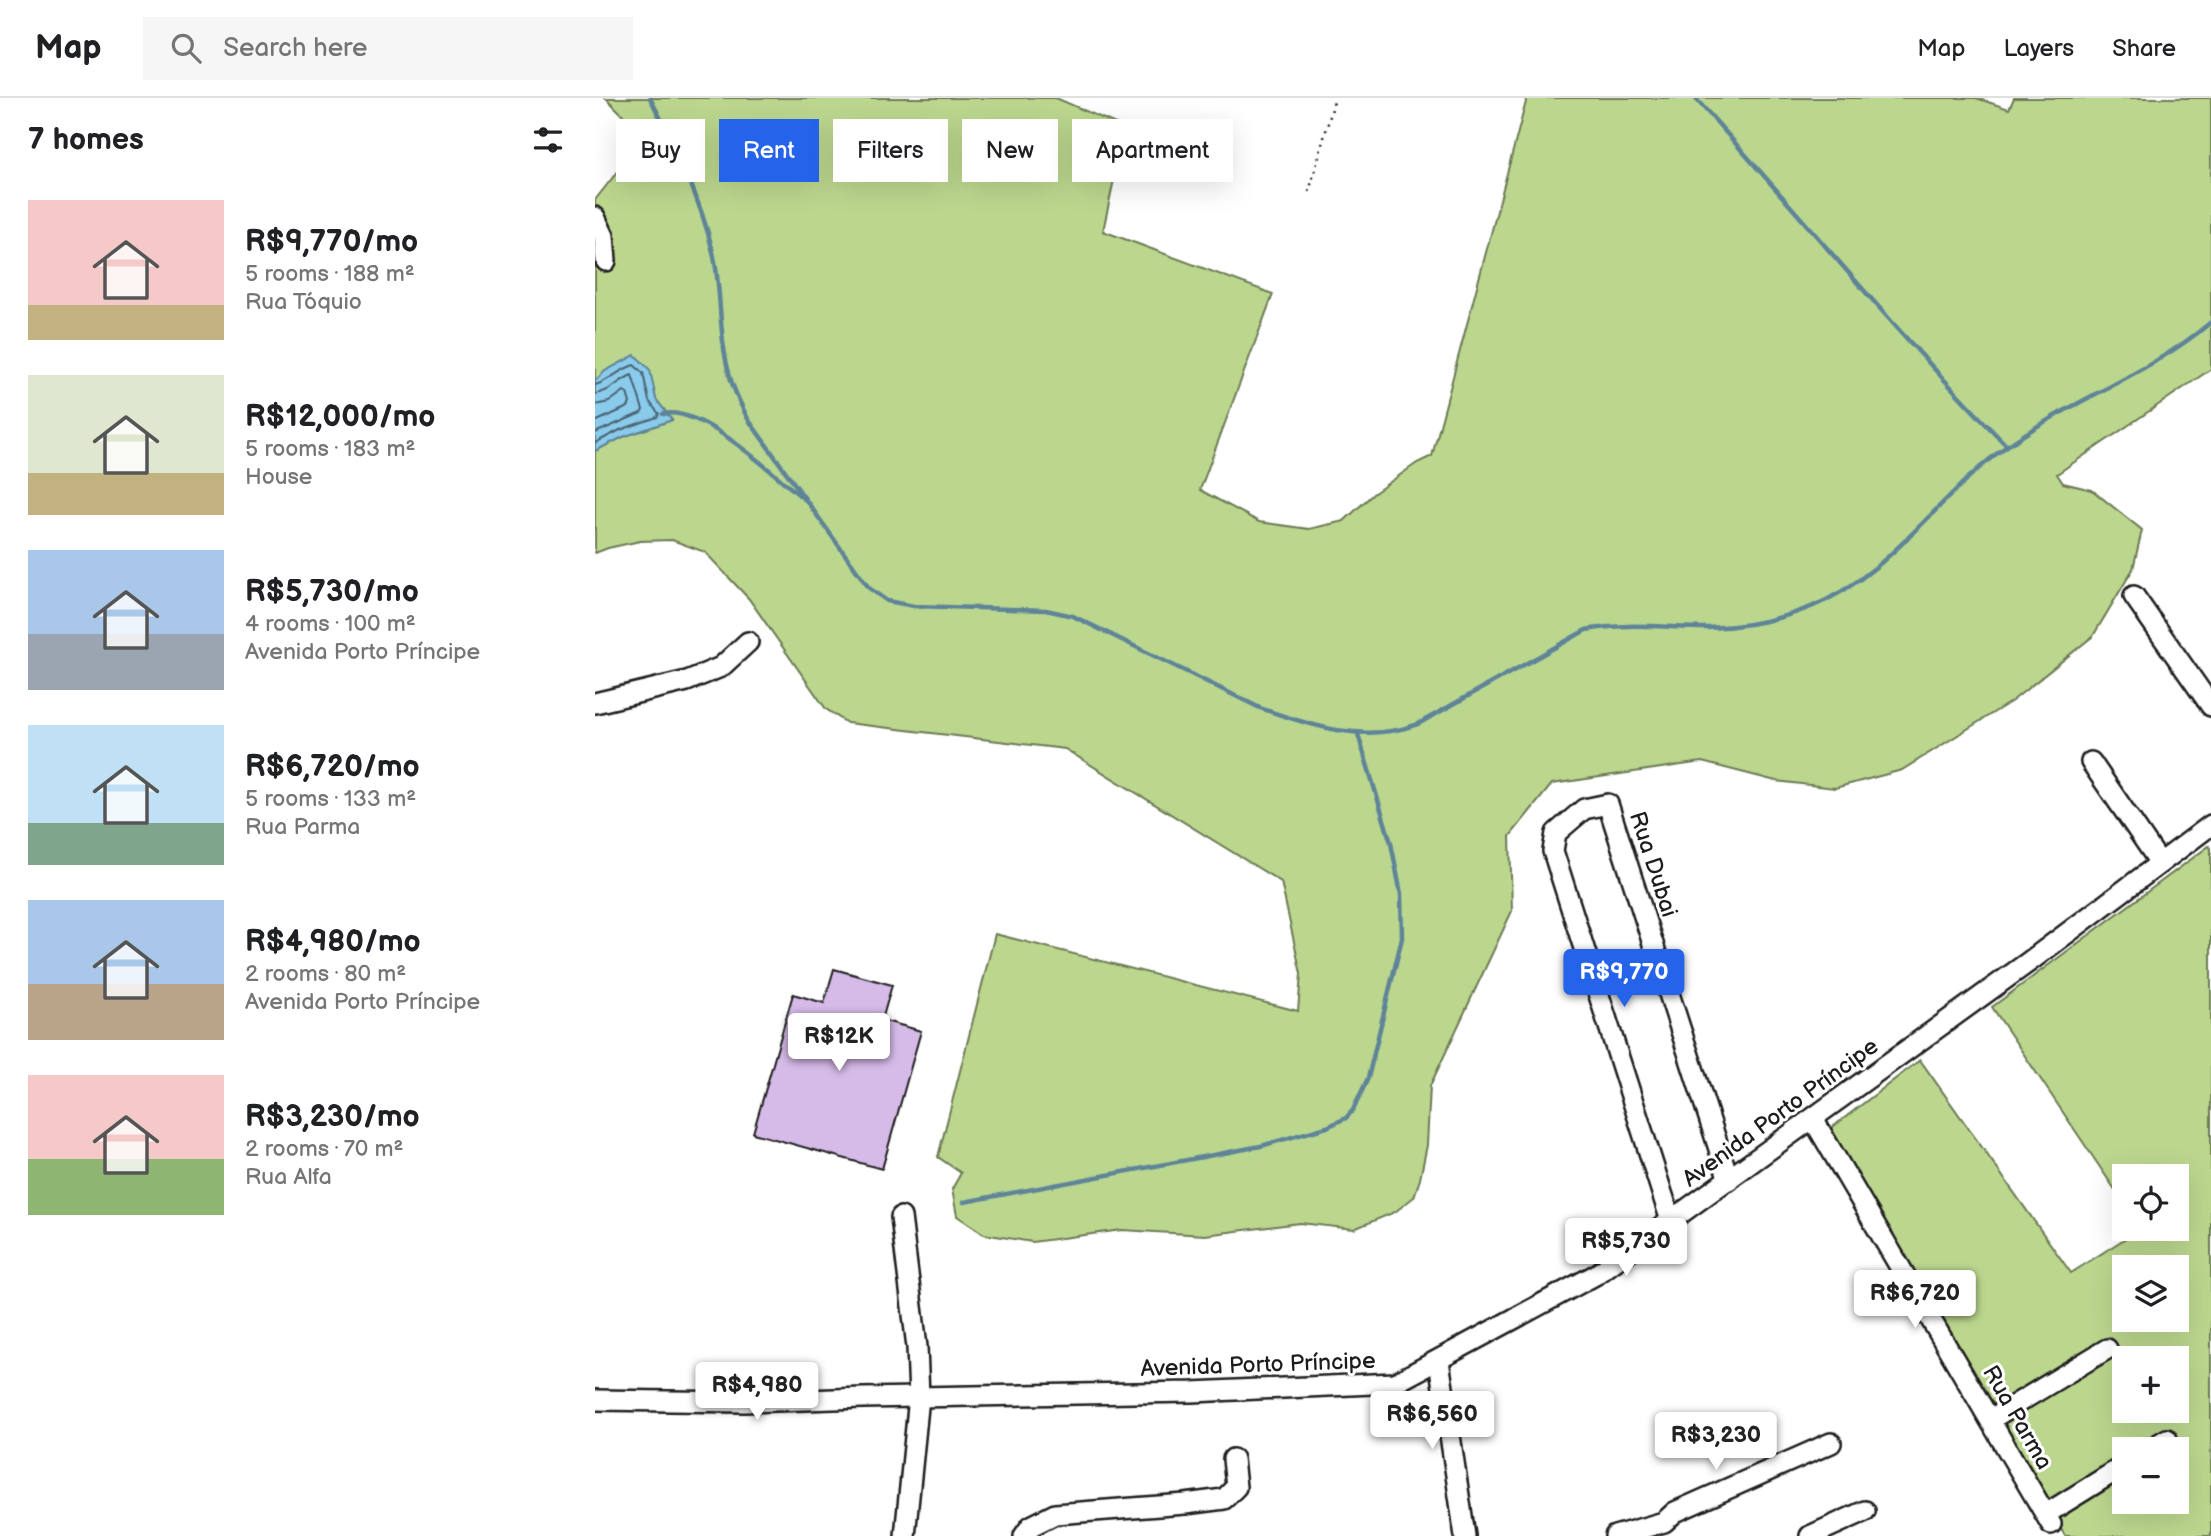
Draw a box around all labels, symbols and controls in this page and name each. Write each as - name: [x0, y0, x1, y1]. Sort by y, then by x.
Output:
- search box: [143, 17, 633, 80]
- text: Map: [35, 28, 101, 68]
- icon: search: [167, 29, 205, 67]
- text: Search here: [223, 33, 367, 64]
- text: Map: [1917, 34, 1965, 63]
- text: Layers: [2003, 34, 2074, 63]
- text: Share: [2112, 34, 2176, 63]
- chip: Buy: [616, 119, 705, 182]
- chip: Rent: [719, 119, 819, 182]
- chip: Filters: [833, 119, 948, 182]
- chip: New: [962, 119, 1058, 182]
- chip: Apartment: [1072, 119, 1233, 182]
- icon: filters: [529, 121, 567, 159]
- text: 7 homes: [28, 122, 144, 158]
- text: R$9,770/mo: [245, 224, 418, 260]
- icon: home: [84, 228, 168, 312]
- text: 5 rooms · 188 m²: [245, 260, 415, 288]
- text: Rua Tóquio: [245, 288, 362, 316]
- text: R$12,000/mo: [245, 399, 435, 435]
- icon: home: [84, 403, 168, 487]
- text: 5 rooms · 183 m²: [245, 435, 415, 463]
- text: House: [245, 463, 312, 491]
- text: R$5,730/mo: [245, 574, 419, 610]
- icon: home: [84, 578, 168, 662]
- text: 4 rooms · 100 m²: [245, 610, 416, 638]
- text: Avenida Porto Príncipe: [245, 638, 480, 666]
- text: R$6,720/mo: [245, 749, 420, 785]
- icon: home: [84, 753, 168, 837]
- text: 5 rooms · 133 m²: [245, 785, 416, 813]
- street label: Rua Dubai: [1623, 808, 1683, 921]
- text: Rua Parma: [245, 813, 360, 841]
- text: R$4,980/mo: [245, 924, 421, 960]
- icon: home: [84, 928, 168, 1012]
- pin: R$9,770: [1559, 950, 1689, 1009]
- text: R$9,770: [1579, 958, 1669, 986]
- text: 2 rooms · 80 m²: [245, 960, 406, 988]
- text: Avenida Porto Príncipe: [245, 988, 480, 1016]
- pin: R$12K: [790, 1014, 888, 1073]
- text: R$12K: [804, 1022, 874, 1050]
- street label: Avenida Porto Príncipe: [1677, 1032, 1884, 1193]
- text: R$3,230/mo: [245, 1099, 420, 1135]
- icon: home: [84, 1103, 168, 1187]
- text: 2 rooms · 70 m²: [245, 1135, 404, 1163]
- text: Rua Alfa: [245, 1163, 332, 1191]
- map controls: [2112, 1164, 2189, 1514]
- button: locate: [2112, 1164, 2189, 1241]
- pin: R$5,730: [1561, 1218, 1691, 1278]
- text: R$5,730: [1581, 1227, 1671, 1255]
- button: layers: [2112, 1255, 2189, 1332]
- pin: R$6,720: [1850, 1270, 1980, 1330]
- text: R$6,720: [1870, 1279, 1960, 1307]
- button: +: [2112, 1346, 2189, 1423]
- street label: Avenida Porto Príncipe: [1140, 1347, 1376, 1383]
- street label: Rua Parma: [1976, 1361, 2058, 1474]
- pin: R$4,980: [692, 1362, 822, 1422]
- text: R$4,980: [711, 1371, 803, 1399]
- pin: R$6,560: [1367, 1392, 1497, 1451]
- text: R$6,560: [1386, 1400, 1478, 1428]
- pin: R$3,230: [1651, 1412, 1781, 1472]
- text: R$3,230: [1671, 1421, 1761, 1449]
- button: −: [2112, 1437, 2189, 1514]

